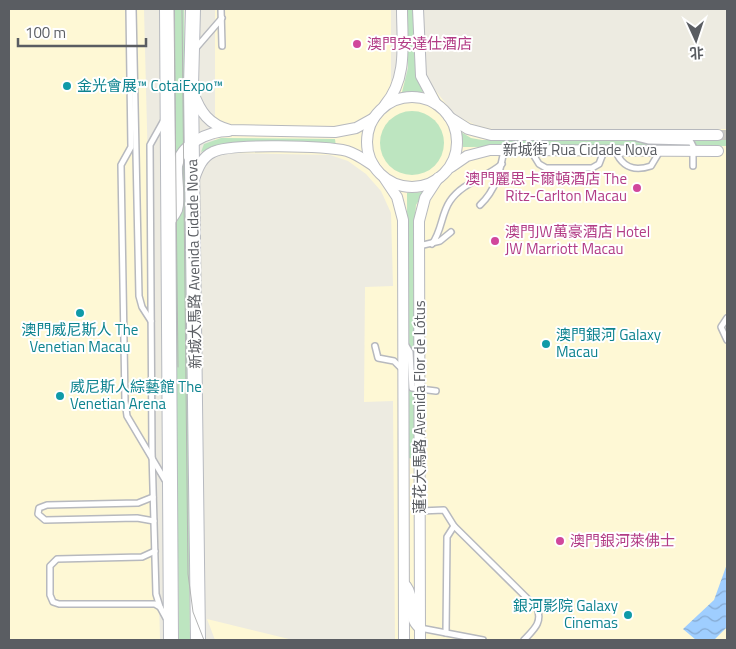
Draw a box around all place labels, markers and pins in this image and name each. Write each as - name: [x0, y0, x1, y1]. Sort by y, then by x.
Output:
- place label: 澳門安達仕酒店: [367, 32, 472, 55]
- marker: 澳門安達仕酒店: [351, 38, 363, 50]
- place label: 金光會展™ CotaiExpo™: [77, 74, 223, 97]
- marker: 金光會展™ CotaiExpo™: [61, 80, 73, 92]
- place label: 澳門麗思卡爾頓酒店 The Ritz-Carlton Macau: [465, 167, 627, 207]
- marker: 澳門麗思卡爾頓酒店 The Ritz-Carlton Macau: [631, 182, 643, 194]
- place label: 澳門JW萬豪酒店 Hotel JW Marriott Macau: [505, 220, 650, 260]
- marker: 澳門JW萬豪酒店 Hotel JW Marriott Macau: [489, 235, 501, 247]
- marker: 澳門威尼斯人 The Venetian Macau: [74, 307, 86, 319]
- place label: 澳門威尼斯人 The Venetian Macau: [22, 318, 138, 358]
- place label: 澳門銀河 Galaxy Macau: [556, 323, 661, 363]
- marker: 澳門銀河 Galaxy Macau: [540, 338, 552, 350]
- place label: 威尼斯人綜藝館 The Venetian Arena: [70, 375, 202, 415]
- marker: 威尼斯人綜藝館 The Venetian Arena: [54, 390, 66, 402]
- place label: 澳門銀河萊佛士: [570, 529, 675, 552]
- marker: 澳門銀河萊佛士: [554, 535, 566, 547]
- place label: 銀河影院 Galaxy Cinemas: [513, 594, 618, 634]
- marker: 銀河影院 Galaxy Cinemas: [622, 609, 634, 621]

